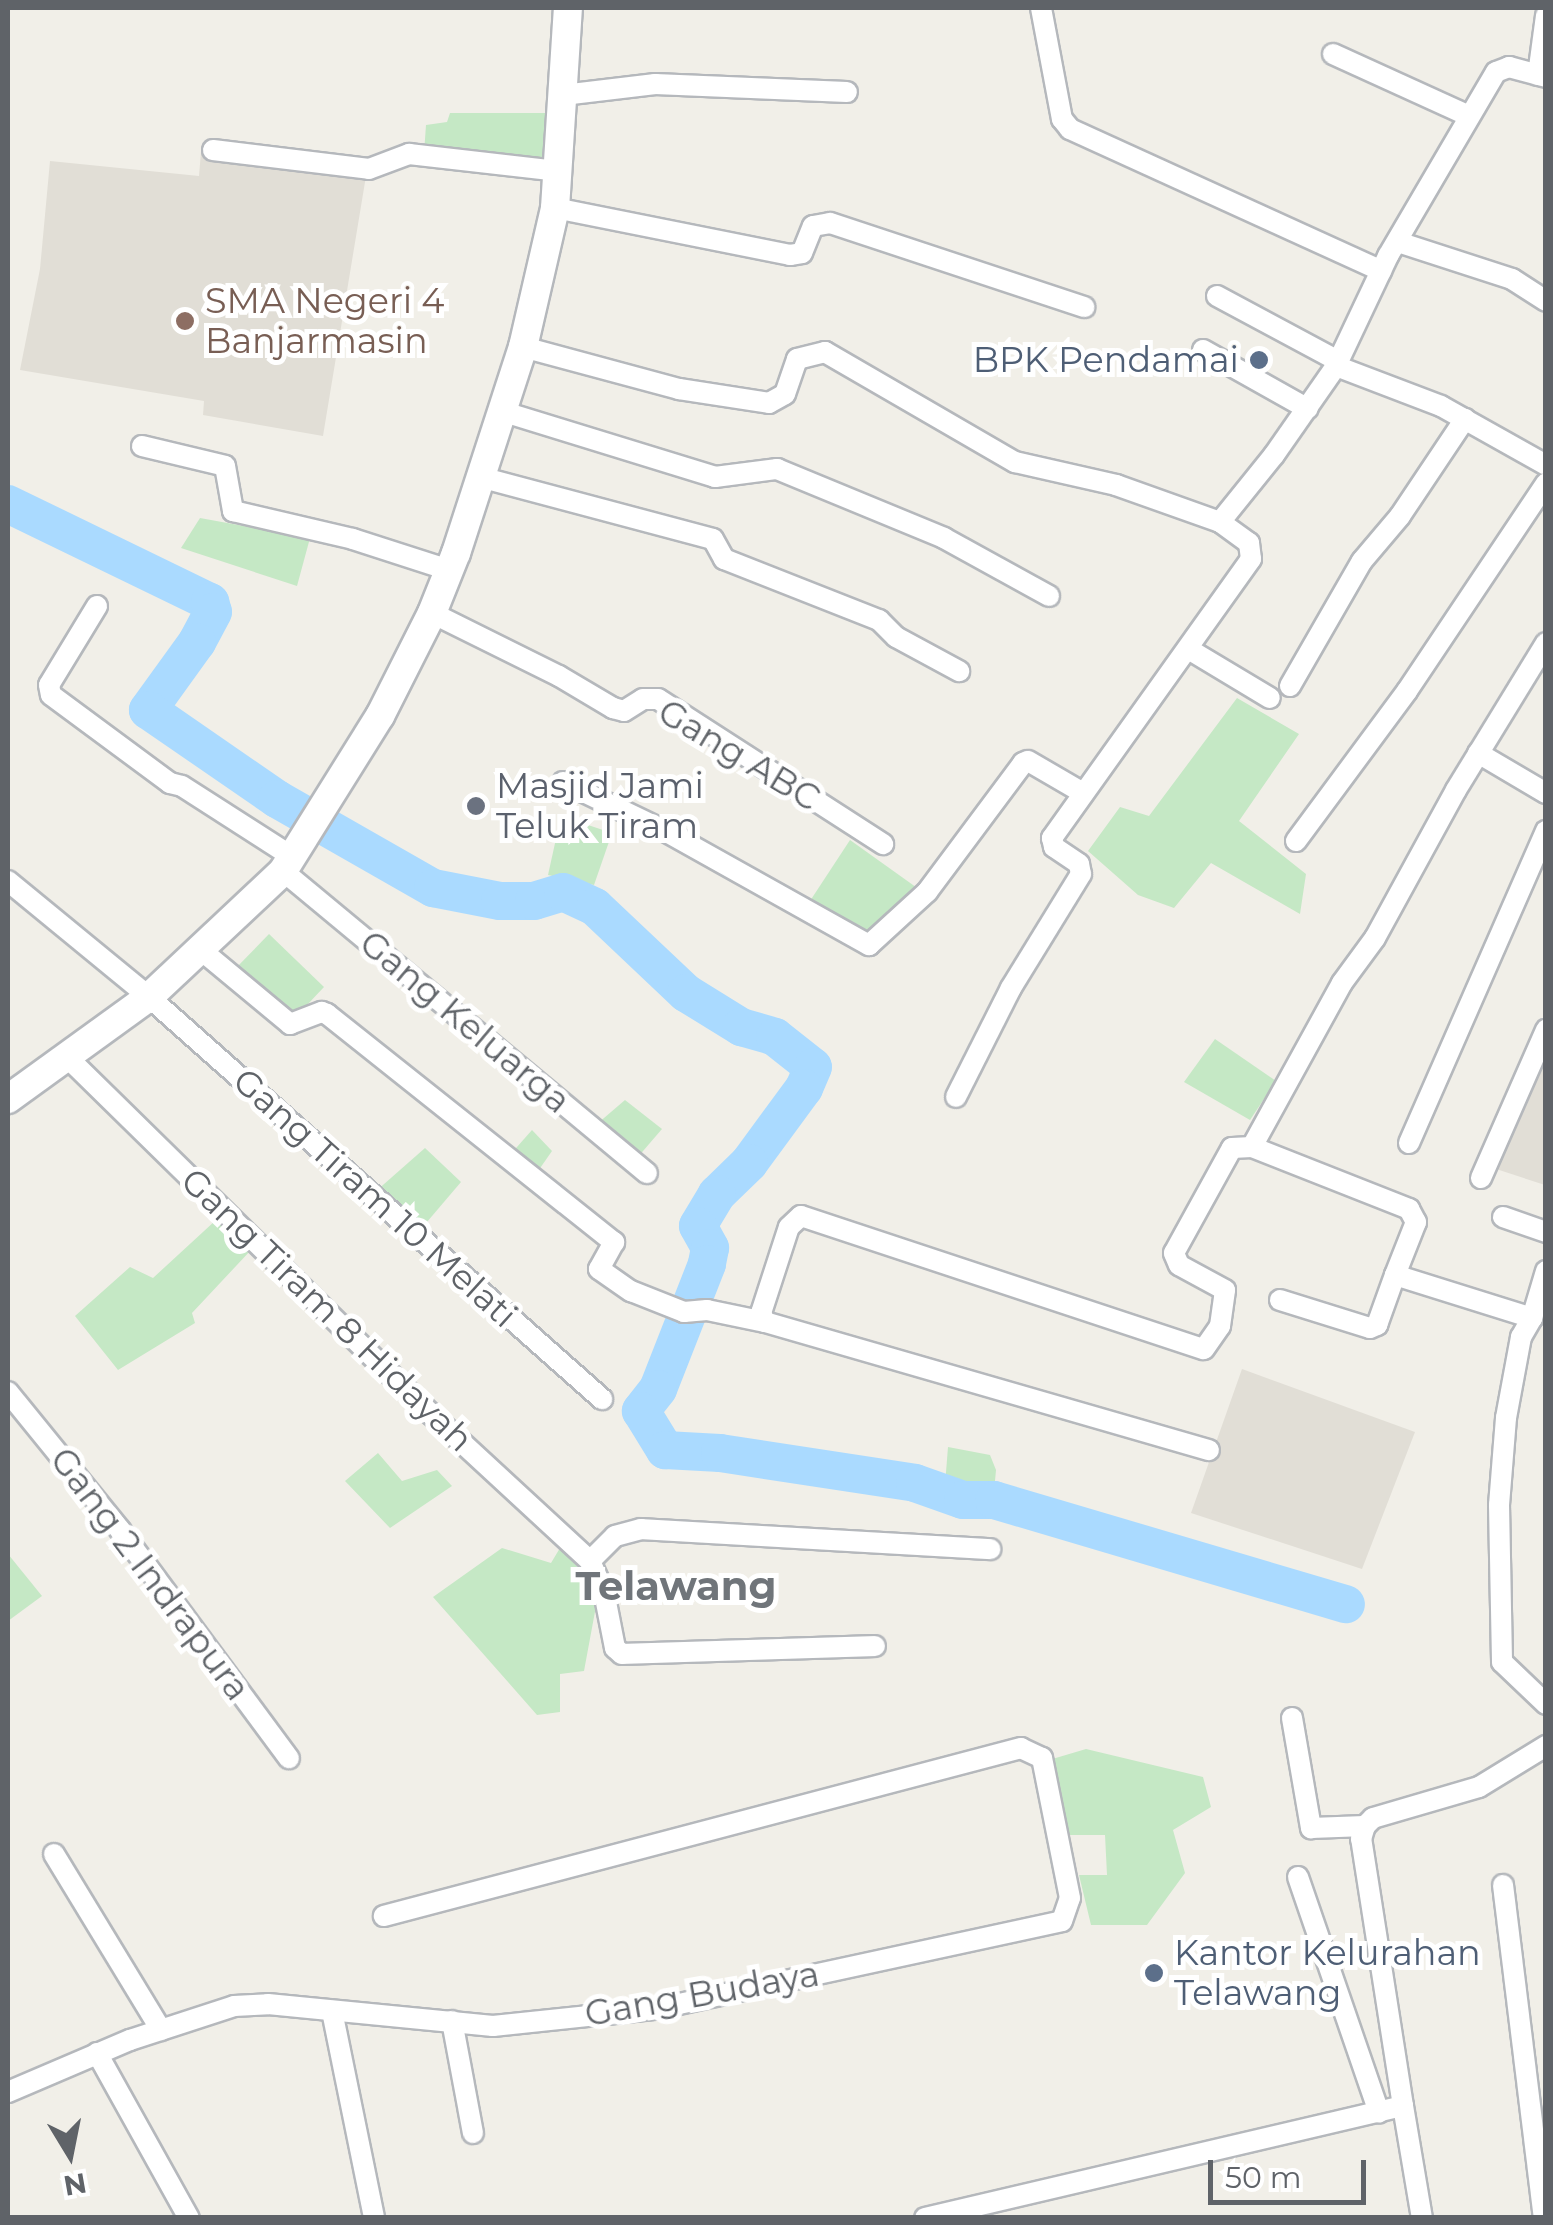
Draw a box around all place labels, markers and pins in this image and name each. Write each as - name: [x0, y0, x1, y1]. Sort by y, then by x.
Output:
- place label: SMA Negeri 4 Banjarmasin: [205, 280, 444, 362]
- marker: SMA Negeri 4 Banjarmasin: [174, 310, 196, 332]
- place label: BPK Pendamai: [973, 339, 1239, 381]
- marker: BPK Pendamai: [1248, 349, 1270, 371]
- place label: Masjid Jami Teluk Tiram: [496, 765, 704, 847]
- marker: Masjid Jami Teluk Tiram: [465, 795, 487, 817]
- place label: Kantor Kelurahan Telawang: [1174, 1932, 1481, 2014]
- marker: Kantor Kelurahan Telawang: [1143, 1962, 1165, 1984]

